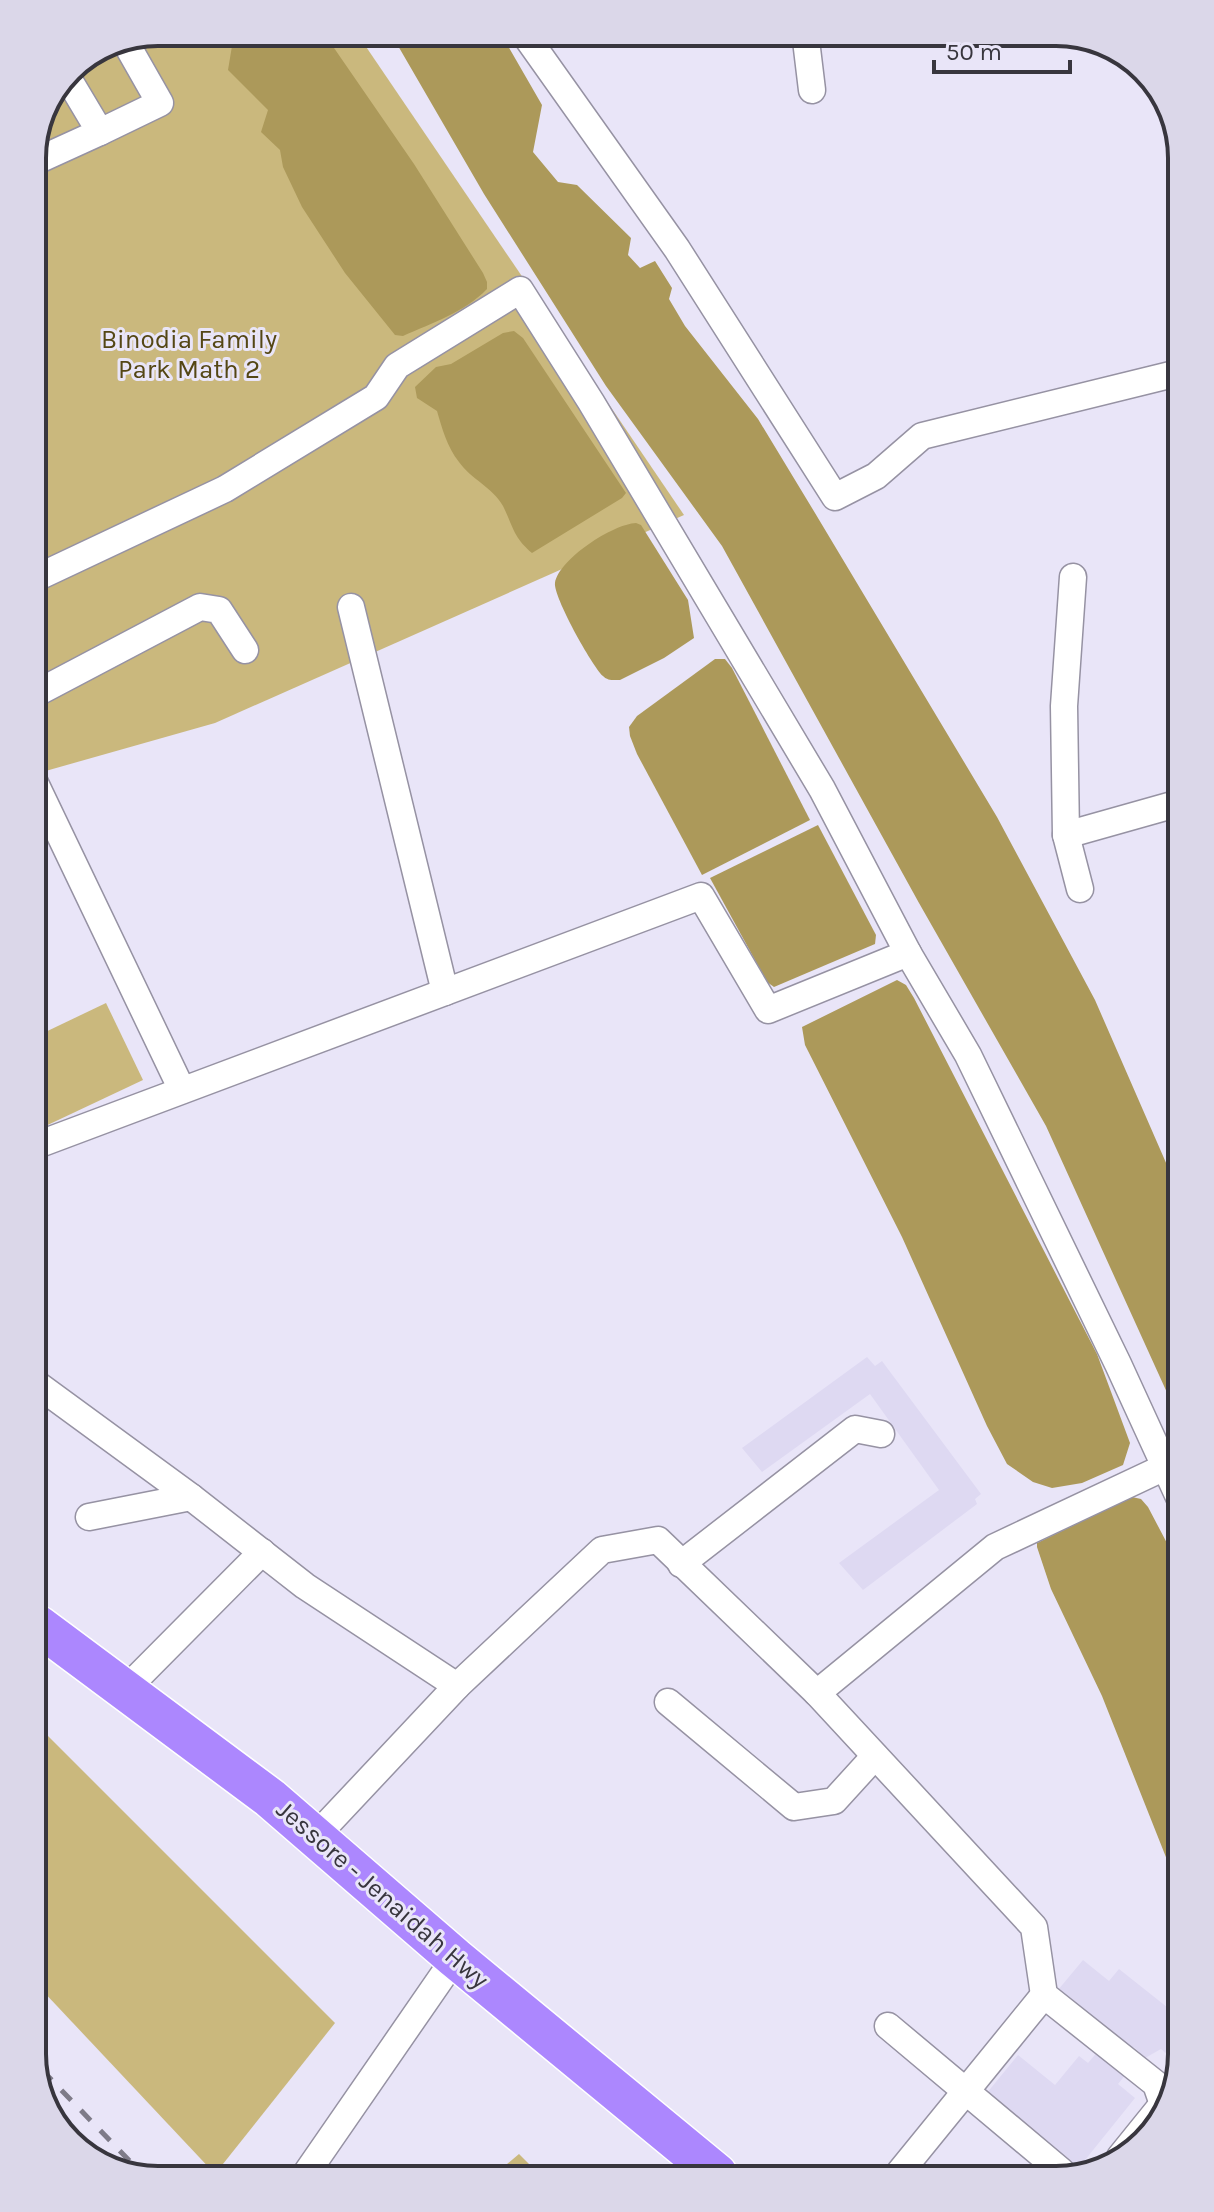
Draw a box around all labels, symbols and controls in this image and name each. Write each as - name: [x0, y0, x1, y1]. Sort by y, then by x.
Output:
- scale bar: [934, 24, 1070, 74]
- text: 50 m: [946, 38, 1002, 66]
- park label: Binodia Family Park Math 2: [101, 324, 277, 385]
- street label: Jessore - Jenaidah Hwy: [270, 1794, 495, 1995]

